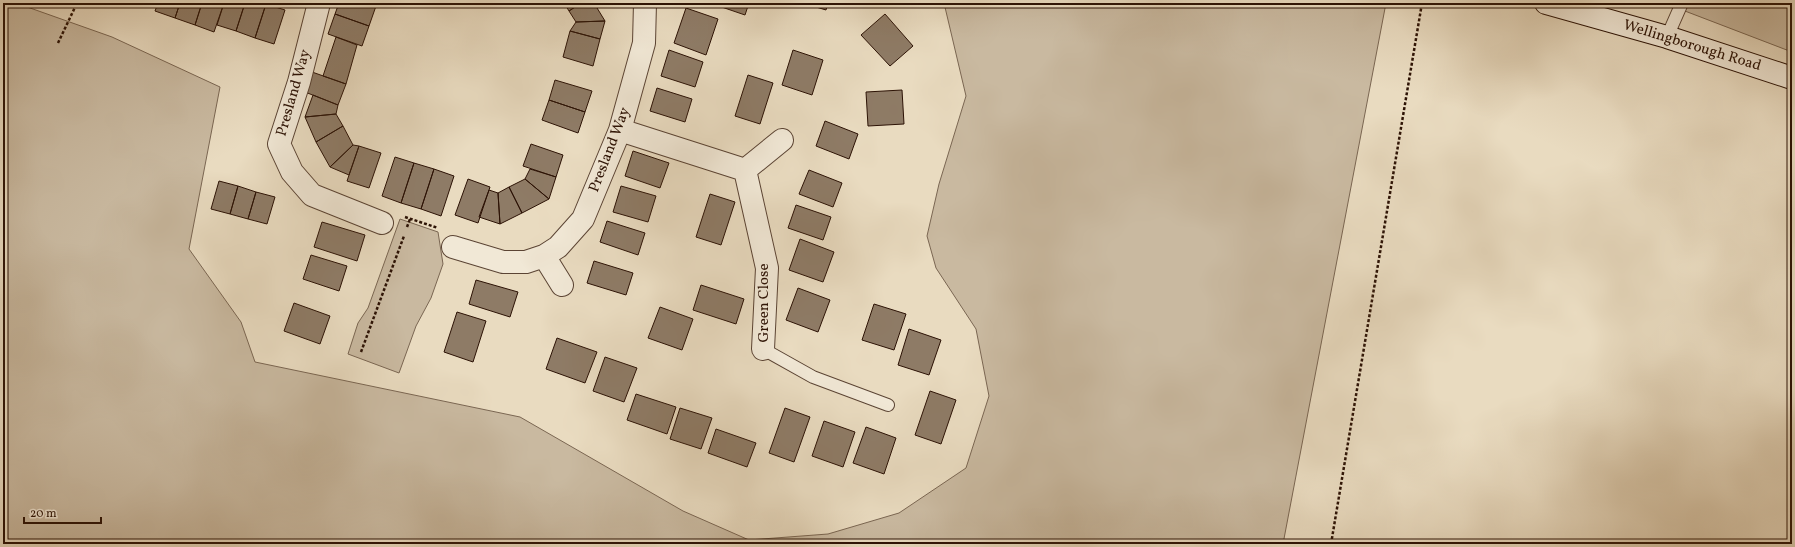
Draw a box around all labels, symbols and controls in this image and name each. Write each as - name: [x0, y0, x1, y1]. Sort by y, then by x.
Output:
- street label: Wellingborough Road: [1620, 15, 1764, 77]
- street label: Presland Way: [272, 47, 316, 139]
- street label: Presland Way: [584, 104, 636, 196]
- street label: Green Close: [754, 263, 775, 343]
- scale bar: [24, 499, 101, 525]
- text: 20 m: [30, 506, 57, 522]

